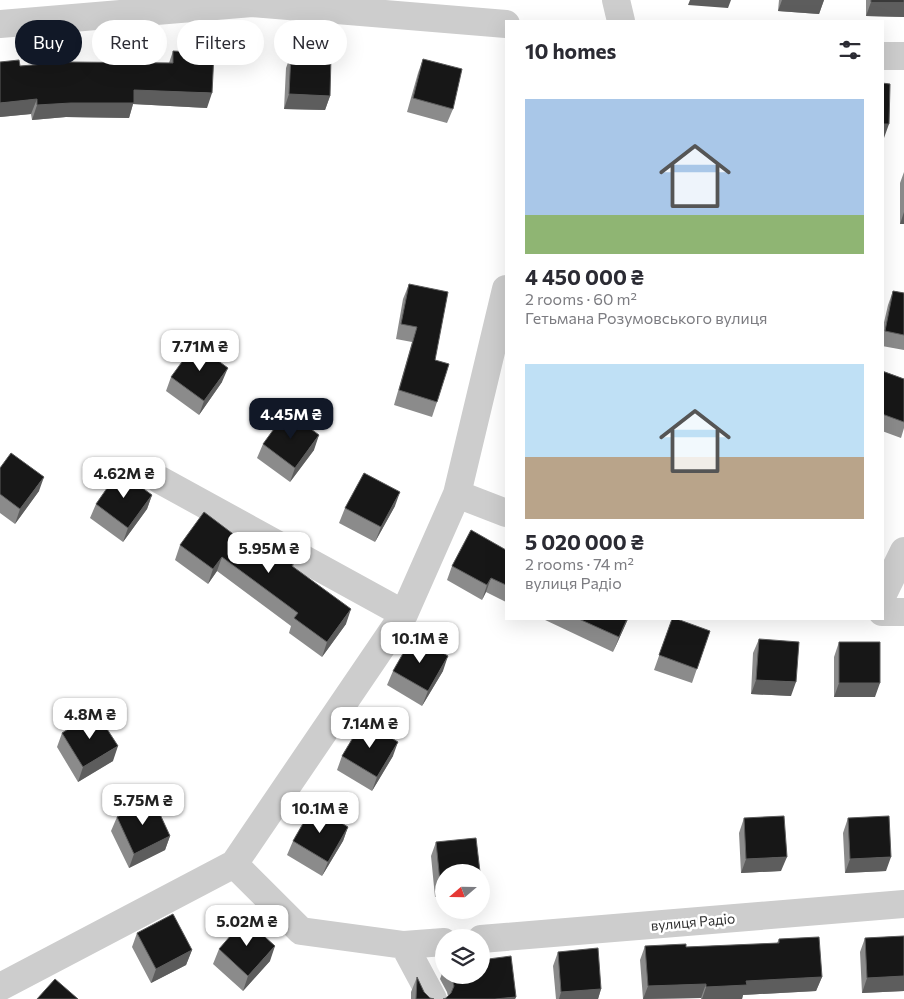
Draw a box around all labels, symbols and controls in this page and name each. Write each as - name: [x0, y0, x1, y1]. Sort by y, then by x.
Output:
- chip: Buy: [15, 20, 82, 65]
- chip: Rent: [92, 20, 167, 65]
- chip: Filters: [177, 20, 264, 65]
- chip: New: [274, 20, 347, 65]
- icon: filters: [836, 36, 864, 64]
- text: 10 homes: [525, 38, 616, 63]
- icon: home: [650, 131, 740, 221]
- text: 4 450 000 ₴: [525, 264, 644, 289]
- text: 2 rooms · 60 m²: [525, 289, 637, 308]
- text: Гетьмана Розумовського вулиця: [525, 308, 767, 327]
- pin: 7.71M ₴: [154, 330, 246, 372]
- text: 7.71M ₴: [172, 336, 228, 355]
- icon: home: [650, 396, 740, 486]
- pin: 4.45M ₴: [245, 398, 337, 440]
- text: 4.45M ₴: [260, 404, 322, 423]
- pin: 4.62M ₴: [78, 456, 170, 499]
- text: 4.62M ₴: [93, 463, 155, 482]
- text: 5 020 000 ₴: [525, 529, 644, 554]
- pin: 5.95M ₴: [223, 532, 315, 574]
- text: 5.95M ₴: [239, 538, 299, 557]
- text: 2 rooms · 74 m²: [525, 554, 634, 573]
- text: вулиця Радіо: [525, 573, 622, 592]
- pin: 10.1M ₴: [374, 622, 466, 664]
- text: 10.1M ₴: [392, 628, 448, 647]
- pin: 4.8M ₴: [49, 698, 131, 740]
- text: 4.8M ₴: [64, 704, 116, 723]
- pin: 7.14M ₴: [324, 706, 416, 749]
- text: 7.14M ₴: [342, 713, 398, 732]
- pin: 5.75M ₴: [97, 784, 189, 826]
- text: 5.75M ₴: [113, 790, 173, 809]
- pin: 10.1M ₴: [274, 792, 366, 834]
- text: 10.1M ₴: [292, 798, 348, 817]
- north arrow: [435, 864, 490, 919]
- map controls: [435, 864, 490, 984]
- pin: 5.02M ₴: [201, 904, 293, 947]
- street label: вулиця Радіо: [650, 909, 736, 934]
- text: 5.02M ₴: [216, 911, 278, 930]
- button: layers: [435, 929, 490, 984]

